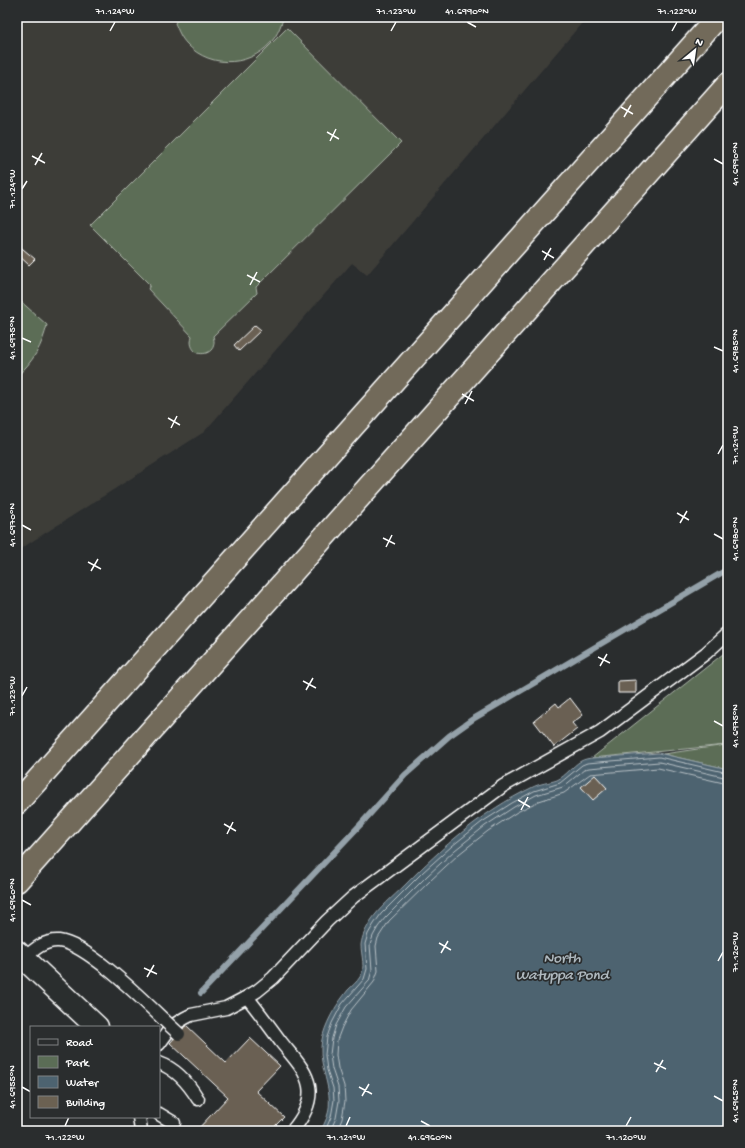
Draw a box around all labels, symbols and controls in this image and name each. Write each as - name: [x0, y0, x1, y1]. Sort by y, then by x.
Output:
- text: 71.124°W: [94, 6, 135, 18]
- text: 71.123°W: [375, 6, 416, 18]
- text: 41.6990°N: [445, 6, 489, 18]
- text: 71.122°W: [656, 6, 697, 18]
- north arrow: [675, 30, 715, 70]
- text: N: [693, 36, 705, 50]
- text: 41.6990°N: [730, 142, 742, 186]
- text: 71.124°W: [7, 169, 19, 210]
- text: 41.6975°N: [7, 316, 19, 360]
- text: 41.6985°N: [730, 329, 742, 373]
- text: 71.121°W: [730, 425, 742, 465]
- text: 41.6970°N: [7, 503, 19, 547]
- text: 41.6980°N: [730, 516, 742, 561]
- text: 71.123°W: [7, 676, 19, 717]
- text: 41.6975°N: [730, 704, 742, 748]
- text: 41.6960°N: [7, 878, 19, 922]
- text: 71.120°W: [730, 932, 742, 973]
- water label: North Watuppa Pond: [516, 950, 611, 985]
- legend: [30, 1026, 160, 1118]
- text: Road: [66, 1037, 93, 1051]
- text: Park: [65, 1057, 91, 1071]
- text: 41.6955°N: [7, 1065, 19, 1109]
- text: Water: [66, 1077, 100, 1091]
- text: 41.6965°N: [730, 1079, 742, 1123]
- text: Building: [65, 1097, 105, 1111]
- text: 71.122°W: [44, 1132, 85, 1144]
- text: 71.121°W: [326, 1132, 366, 1144]
- text: 41.6960°N: [408, 1132, 452, 1144]
- text: 71.120°W: [605, 1132, 646, 1144]

